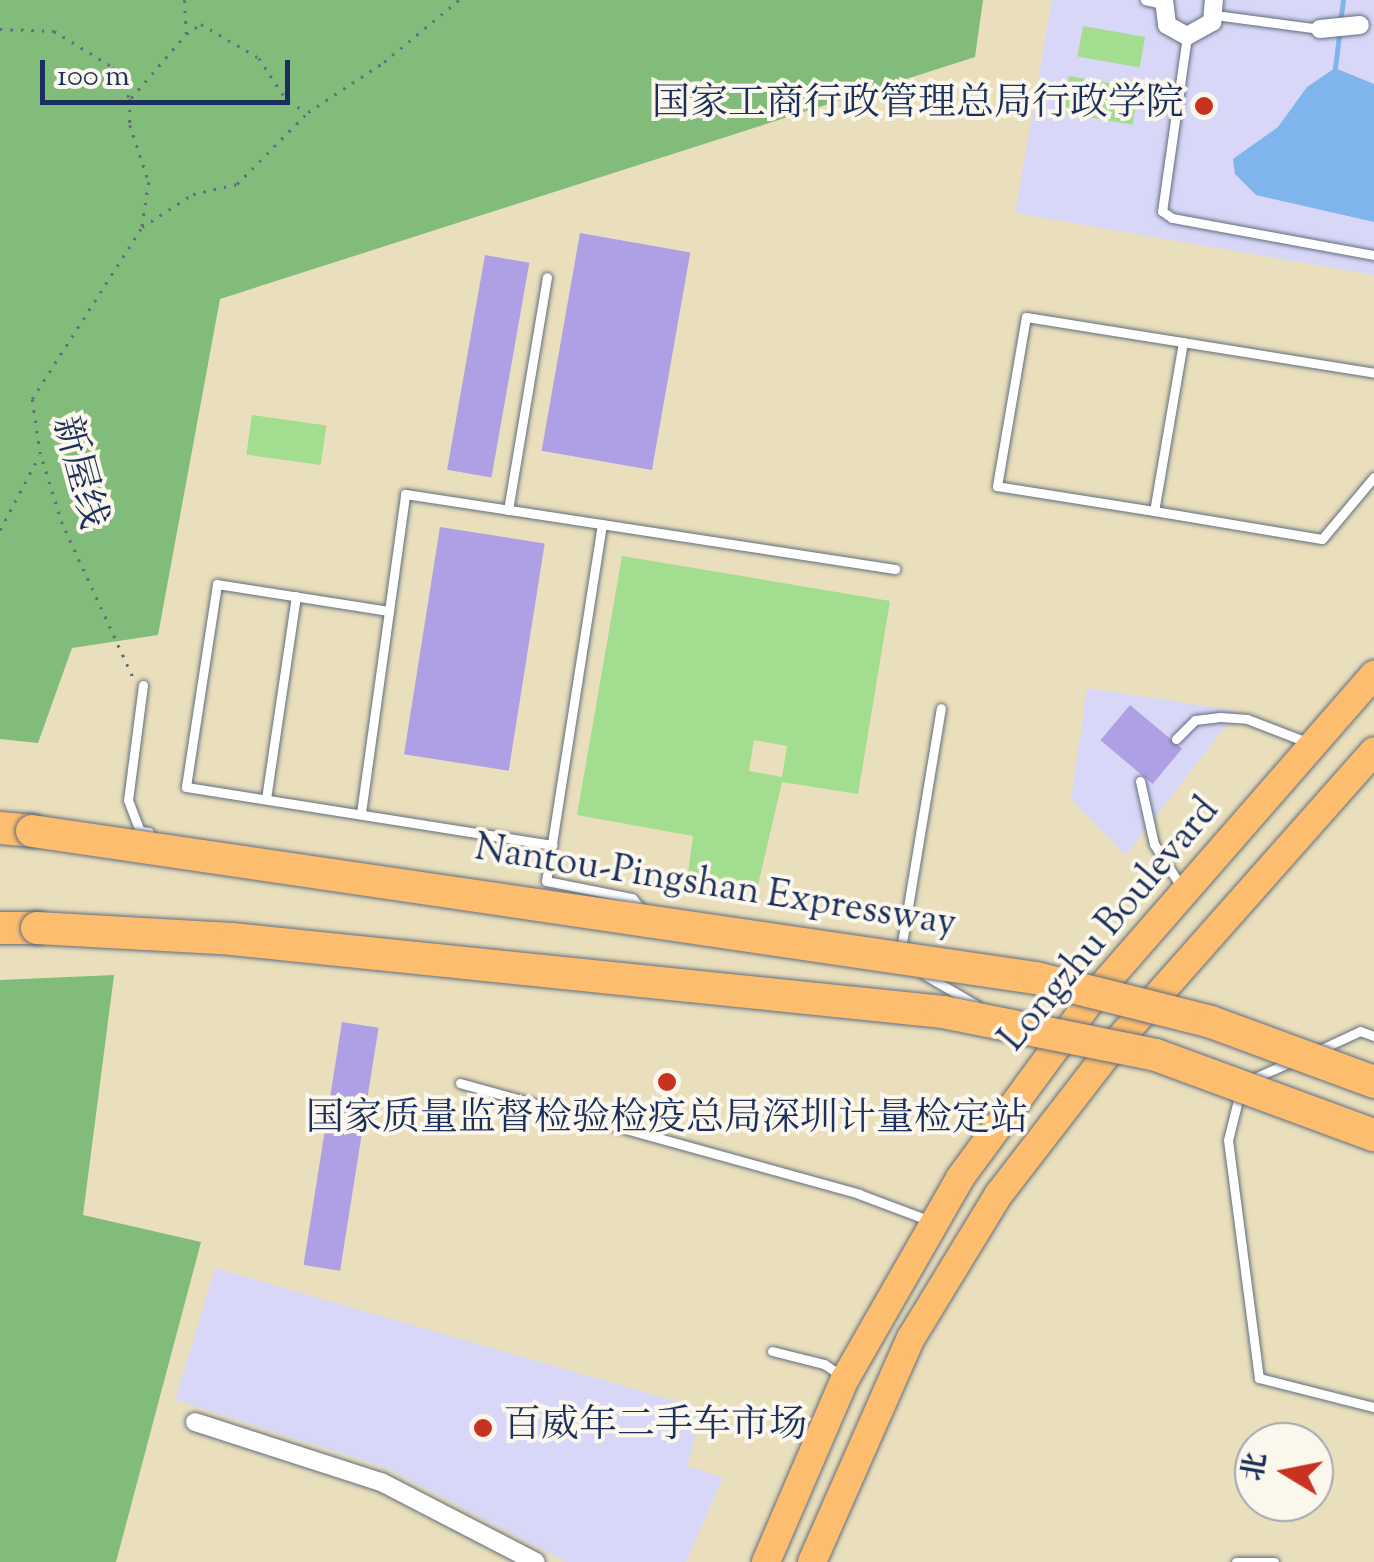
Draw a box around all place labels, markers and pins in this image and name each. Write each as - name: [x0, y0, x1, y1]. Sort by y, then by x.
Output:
- place label: 国家工商行政管理总局行政学院: [652, 83, 1184, 129]
- marker: 国家工商行政管理总局行政学院: [1193, 95, 1215, 117]
- marker: 国家质量监督检验检疫总局深圳计量检定站: [656, 1071, 678, 1093]
- place label: 国家质量监督检验检疫总局深圳计量检定站: [306, 1098, 1028, 1144]
- place label: 百威年二手车市场: [503, 1405, 807, 1451]
- marker: 百威年二手车市场: [472, 1417, 494, 1439]

